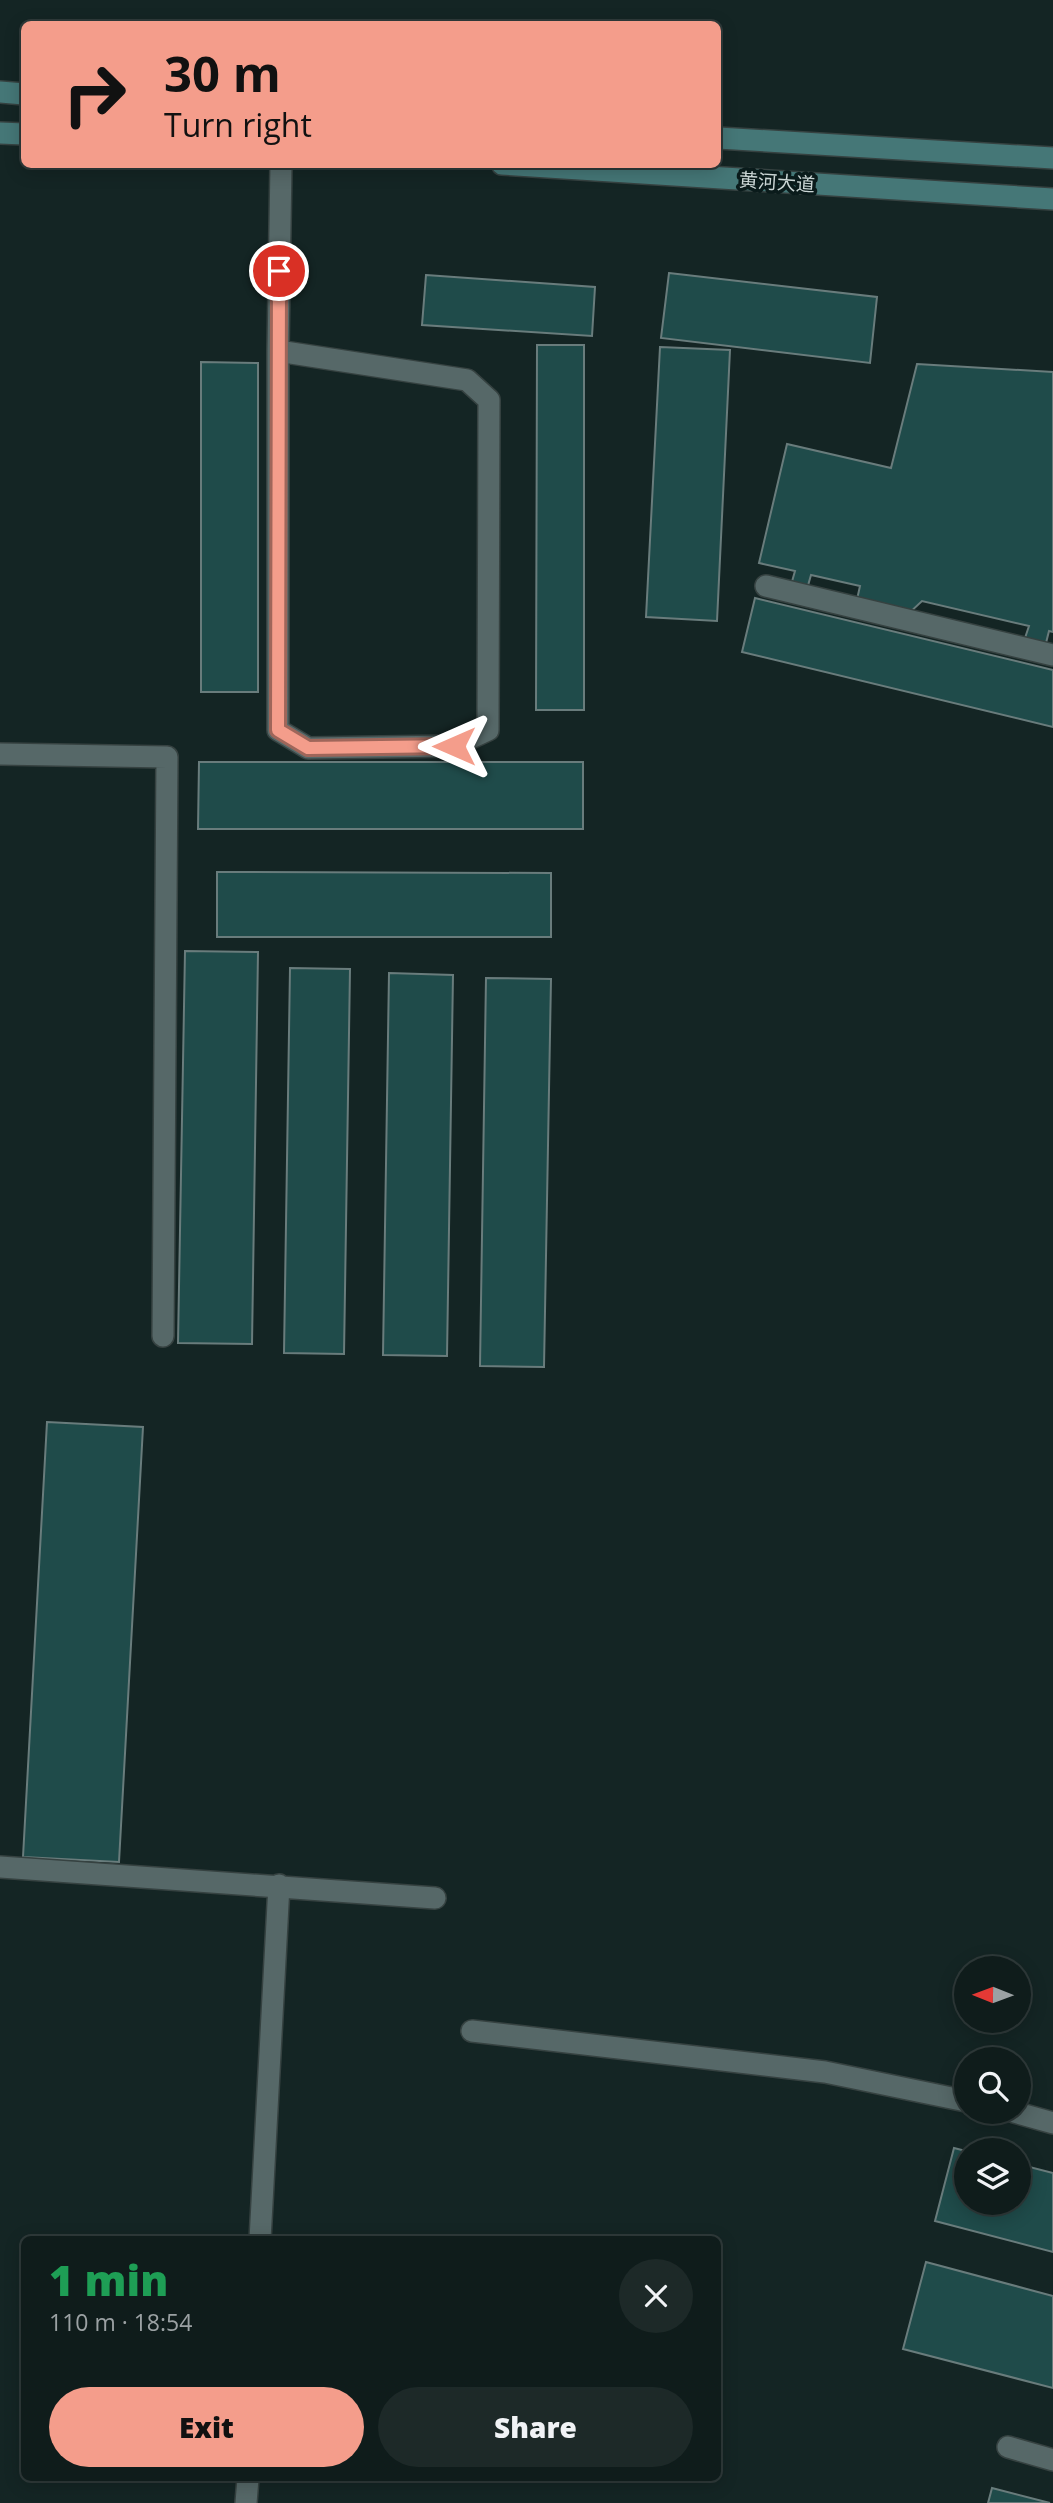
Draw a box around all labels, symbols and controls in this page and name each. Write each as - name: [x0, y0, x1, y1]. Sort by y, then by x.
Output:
- text: 30 m: [164, 40, 281, 106]
- icon: right: [49, 49, 140, 140]
- text: Turn right: [164, 103, 312, 146]
- street label: 黄河大道: [738, 166, 816, 198]
- pin: [249, 241, 309, 301]
- icon: arrive: [260, 252, 298, 290]
- position arrow: [417, 709, 491, 783]
- north arrow: [954, 1956, 1031, 2034]
- map controls: [954, 1956, 1031, 2215]
- button: search: [954, 2047, 1031, 2124]
- button: layers: [954, 2138, 1031, 2215]
- text: 1 min: [49, 2251, 168, 2308]
- button: close: [619, 2259, 693, 2333]
- text: 110 m · 18:54: [49, 2306, 192, 2338]
- button: Exit: [49, 2387, 364, 2467]
- button: Share: [378, 2387, 693, 2467]

